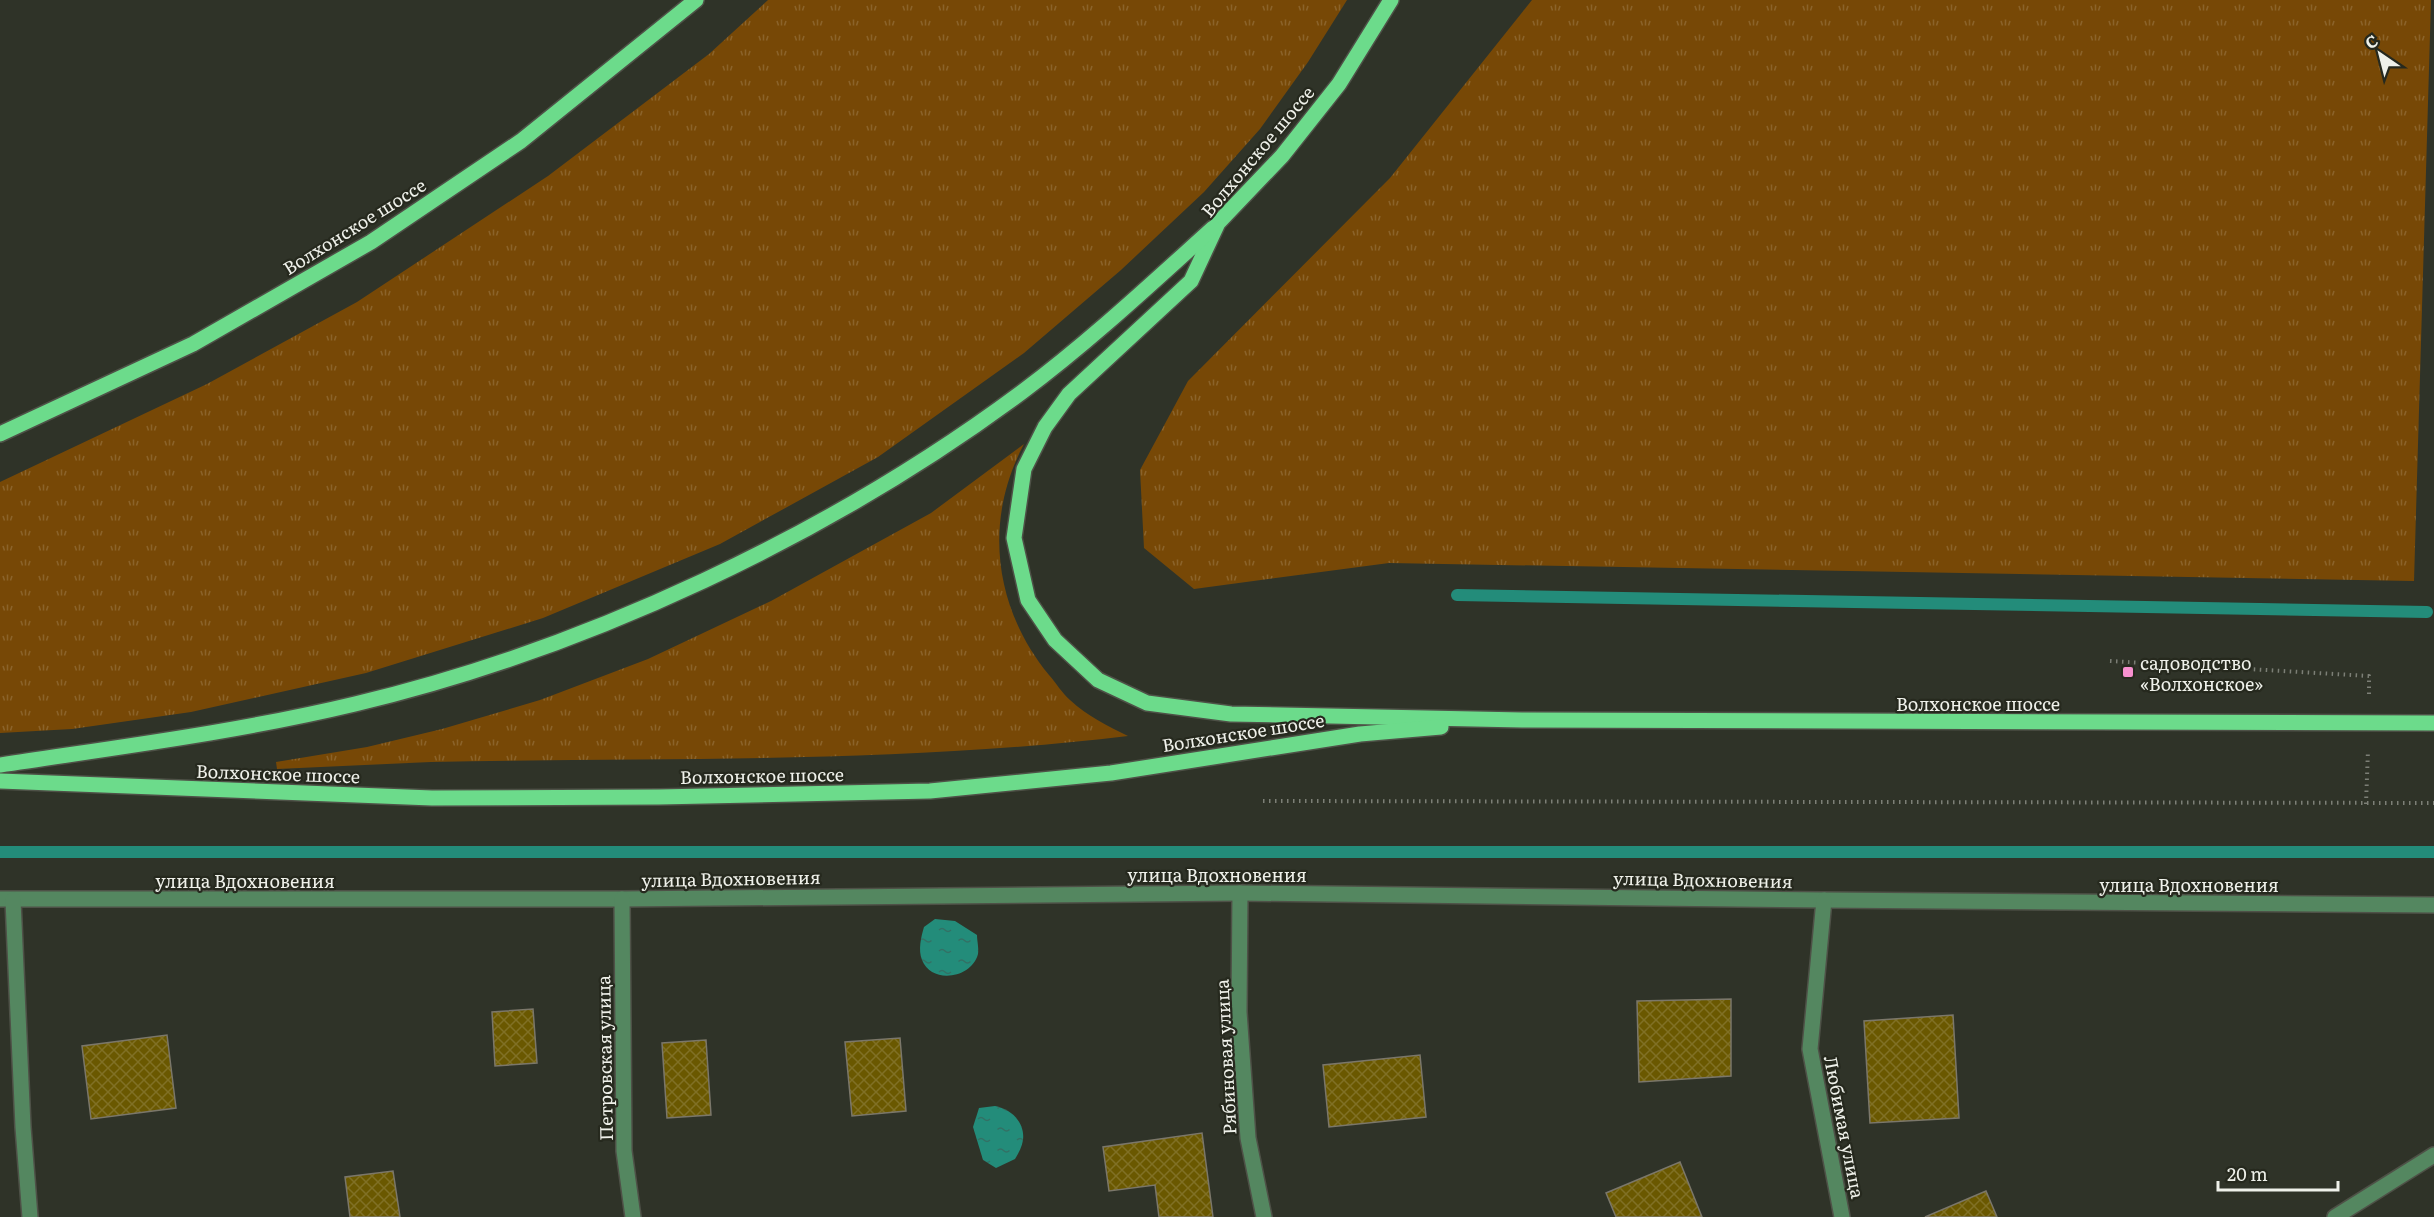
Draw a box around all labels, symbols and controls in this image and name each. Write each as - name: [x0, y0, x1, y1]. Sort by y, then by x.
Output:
- north arrow: [2350, 24, 2410, 84]
- text: С: [2359, 28, 2382, 54]
- street label: Волхонское шоссе: [1194, 79, 1320, 223]
- street label: Волхонское шоссе: [277, 171, 431, 281]
- place label: садоводство «Волхонское»: [2140, 649, 2263, 697]
- marker: садоводство «Волхонское»: [2121, 665, 2135, 679]
- street label: Волхонское шоссе: [1896, 690, 2060, 717]
- street label: Волхонское шоссе: [1160, 706, 1326, 758]
- street label: Волхонское шоссе: [196, 757, 360, 789]
- street label: Волхонское шоссе: [680, 760, 844, 790]
- street label: улица Вдохновения: [1127, 861, 1307, 888]
- street label: улица Вдохновения: [641, 863, 821, 893]
- street label: улица Вдохновения: [1613, 864, 1793, 894]
- street label: улица Вдохновения: [155, 867, 335, 894]
- street label: улица Вдохновения: [2099, 871, 2279, 898]
- street label: Петровская улица: [589, 975, 619, 1141]
- street label: Рябиновая улица: [1207, 978, 1243, 1136]
- street label: Любимая улица: [1818, 1053, 1872, 1201]
- scale bar: [2218, 1154, 2338, 1192]
- text: 20 m: [2227, 1160, 2268, 1187]

